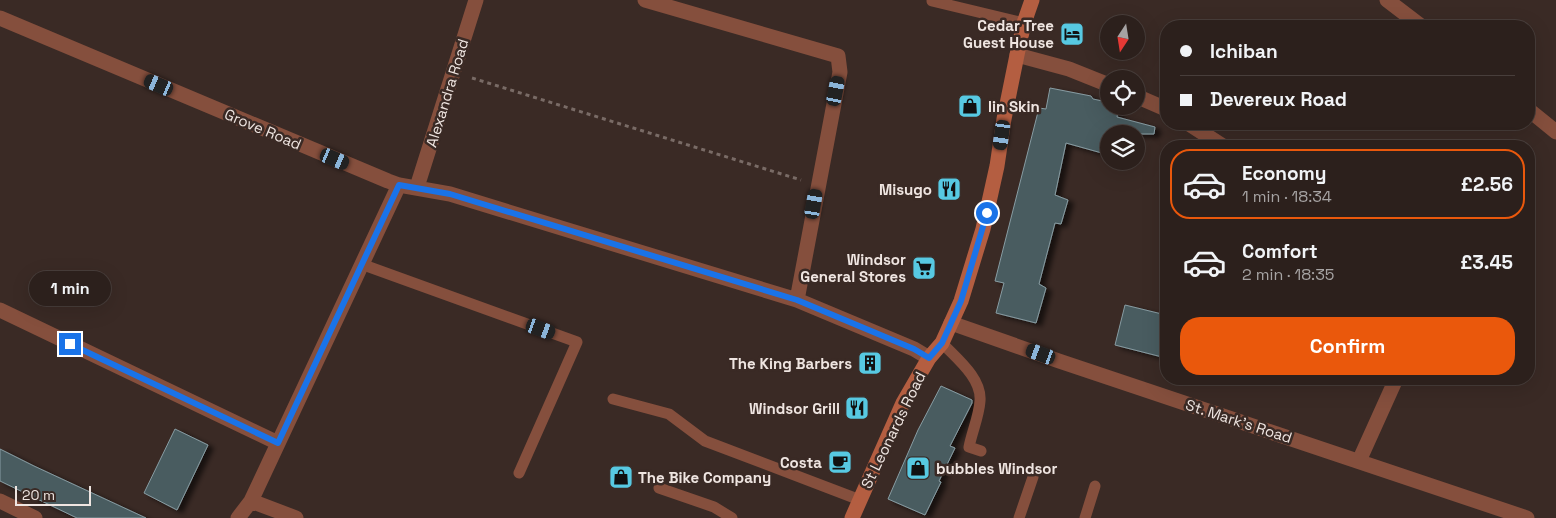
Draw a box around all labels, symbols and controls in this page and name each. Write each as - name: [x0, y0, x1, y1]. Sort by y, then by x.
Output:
- north arrow: [1100, 15, 1145, 60]
- map controls: [1100, 15, 1145, 170]
- place label: Cedar Tree Guest House: [963, 16, 1054, 52]
- hotel icon: Cedar Tree Guest House: [1059, 21, 1085, 47]
- street label: Alexandra Road: [421, 36, 473, 150]
- text: Ichiban: [1210, 39, 1278, 64]
- button: locate: [1100, 70, 1145, 115]
- car: [142, 72, 175, 98]
- car: [825, 75, 846, 107]
- text: Devereux Road: [1210, 87, 1347, 112]
- shop icon: Iin Skin: [957, 93, 983, 119]
- place label: Iin Skin: [988, 97, 1040, 116]
- street label: Grove Road: [222, 104, 304, 154]
- car: [992, 119, 1011, 151]
- button: layers: [1100, 125, 1145, 170]
- car: [318, 146, 351, 172]
- text: Economy: [1242, 161, 1326, 186]
- icon: car: [1182, 162, 1227, 207]
- text: £2.56: [1461, 172, 1513, 197]
- restaurant icon: Misugo: [936, 176, 962, 202]
- place label: Misugo: [879, 180, 932, 199]
- text: 1 min · 18:34: [1242, 186, 1332, 207]
- car: [804, 188, 823, 220]
- route start: [976, 202, 998, 224]
- text: Comfort: [1242, 239, 1318, 264]
- icon: car: [1182, 240, 1227, 285]
- place label: Windsor General Stores: [800, 250, 906, 286]
- text: £3.45: [1460, 250, 1513, 275]
- supermarket icon: Windsor General Stores: [911, 255, 937, 281]
- text: 2 min · 18:35: [1242, 264, 1334, 285]
- callout: 1 min: [29, 272, 111, 306]
- text: 1 min: [50, 278, 90, 299]
- car: [524, 317, 557, 341]
- button: Confirm: [1180, 317, 1515, 375]
- route end: [59, 333, 81, 355]
- car: [1024, 342, 1057, 366]
- building icon: The King Barbers: [857, 350, 883, 376]
- place label: The King Barbers: [729, 354, 852, 373]
- street label: St Leonards Road: [856, 368, 930, 492]
- restaurant icon: Windsor Grill: [844, 395, 870, 421]
- street label: St. Mark's Road: [1183, 395, 1295, 447]
- place label: Windsor Grill: [749, 399, 840, 418]
- cafe icon: Costa: [827, 449, 853, 475]
- place label: Costa: [780, 453, 822, 472]
- shop icon: bubbles Windsor: [905, 455, 931, 481]
- place label: bubbles Windsor: [936, 459, 1057, 478]
- shop icon: The Bike Company: [608, 464, 634, 490]
- place label: The Bike Company: [638, 468, 771, 487]
- scale bar: [15, 483, 91, 506]
- text: 20 m: [22, 486, 55, 504]

